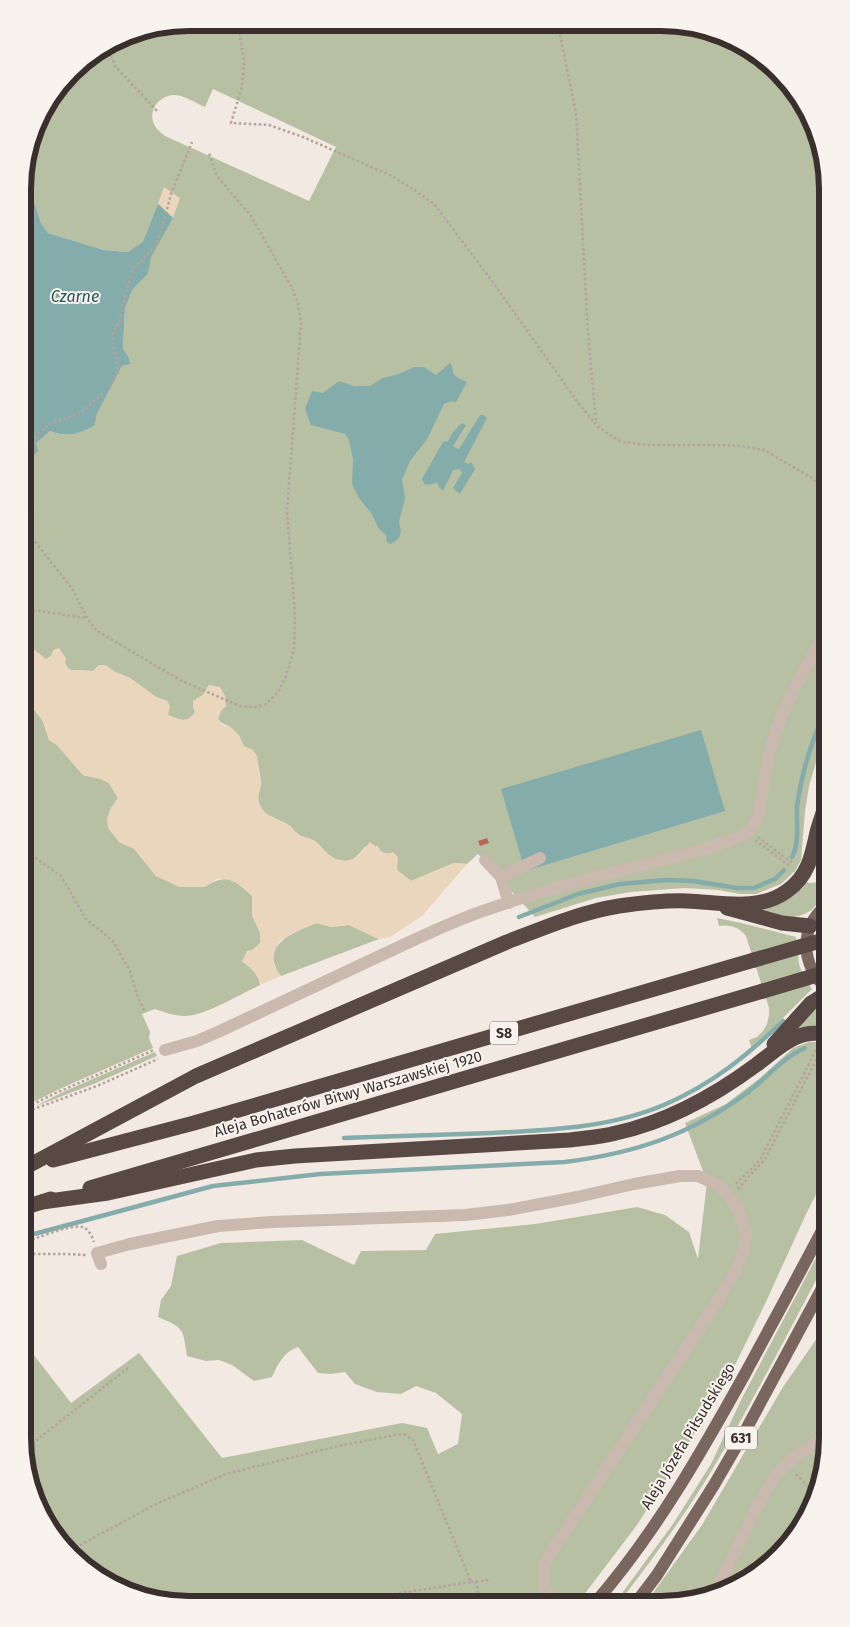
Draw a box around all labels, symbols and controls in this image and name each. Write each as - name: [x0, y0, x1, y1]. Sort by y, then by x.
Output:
- water label: Czarne: [51, 287, 99, 306]
- road number: S8: [490, 1021, 518, 1044]
- street label: Aleja Bohaterów Bitwy Warszawskiej 1920: [212, 1047, 484, 1141]
- street label: Aleja Józefa Piłsudskiego: [637, 1359, 739, 1513]
- road number: 631: [725, 1426, 757, 1450]

